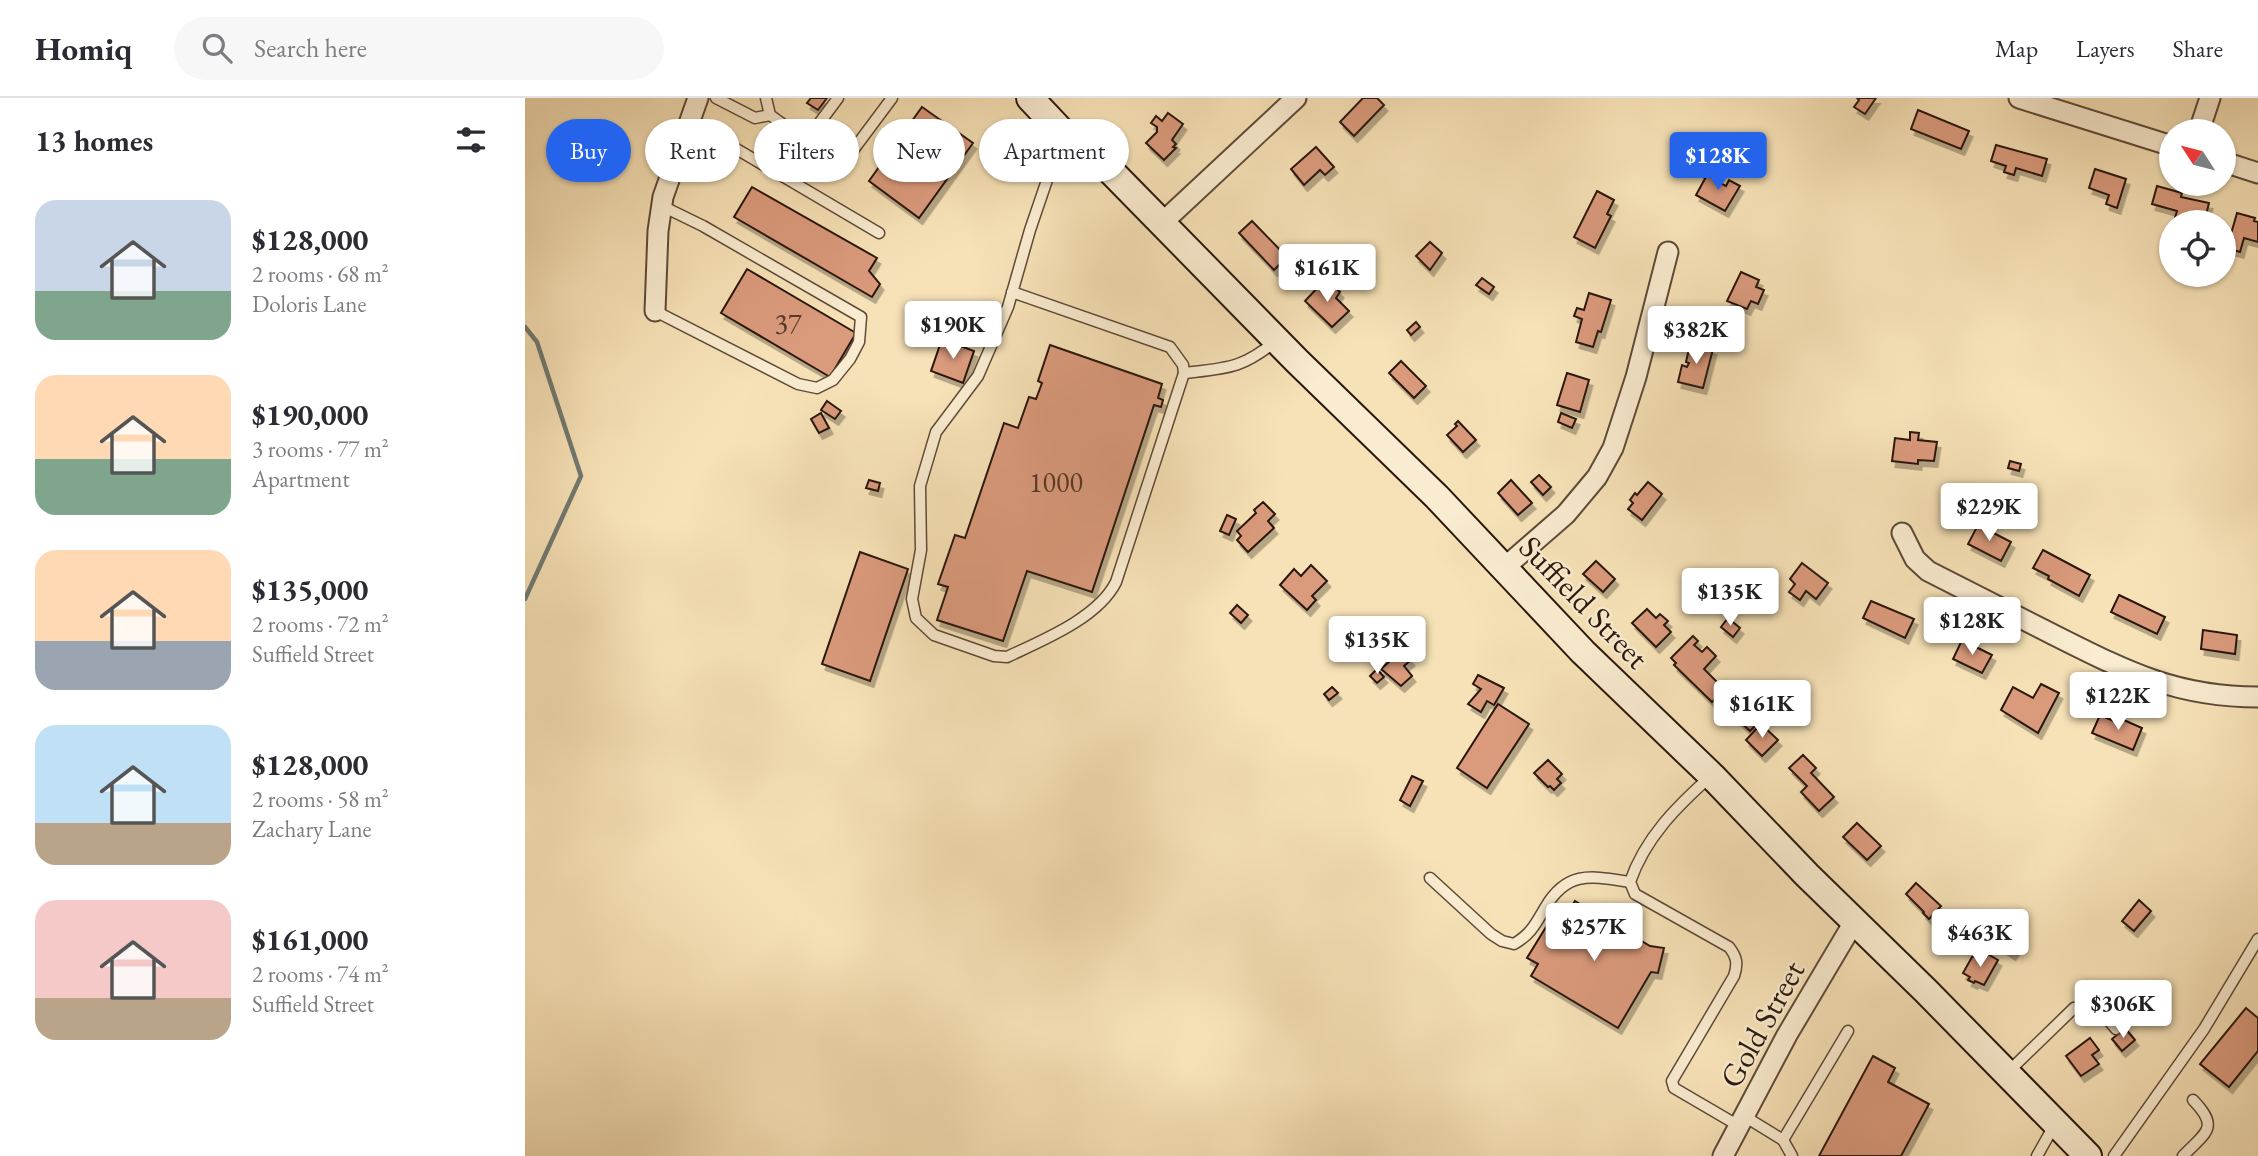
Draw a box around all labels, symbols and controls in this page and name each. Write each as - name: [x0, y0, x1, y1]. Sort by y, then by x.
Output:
- search box: [174, 17, 664, 80]
- text: Homiq: [35, 27, 132, 70]
- icon: search: [198, 29, 236, 67]
- text: Search here: [254, 31, 367, 65]
- text: Map: [1995, 33, 2038, 64]
- text: Layers: [2076, 33, 2135, 64]
- text: Share: [2173, 33, 2223, 64]
- chip: Buy: [546, 119, 631, 182]
- chip: Rent: [645, 119, 740, 182]
- chip: Filters: [754, 119, 859, 182]
- chip: New: [873, 119, 965, 182]
- chip: Apartment: [979, 119, 1129, 182]
- north arrow: [2159, 119, 2237, 196]
- map controls: [2159, 119, 2236, 287]
- text: 13 homes: [35, 121, 153, 160]
- icon: filters: [452, 121, 490, 159]
- pin: $128K: [1669, 132, 1767, 192]
- text: $128K: [1686, 140, 1750, 170]
- button: locate: [2159, 210, 2236, 287]
- text: $128,000: [252, 220, 368, 259]
- icon: home: [91, 228, 175, 312]
- pin: $161K: [1278, 244, 1376, 304]
- text: $161K: [1295, 252, 1359, 282]
- text: 2 rooms · 68 m²: [252, 259, 389, 289]
- text: Doloris Lane: [252, 289, 366, 319]
- pin: $190K: [904, 302, 1002, 361]
- house number: 37: [775, 305, 802, 341]
- pin: $382K: [1647, 306, 1745, 366]
- text: $190K: [921, 309, 985, 339]
- text: $382K: [1664, 314, 1728, 344]
- text: $190,000: [252, 395, 368, 434]
- icon: home: [91, 403, 175, 487]
- text: 3 rooms · 77 m²: [252, 434, 389, 464]
- text: Apartment: [252, 464, 350, 494]
- house number: 1000: [1029, 464, 1083, 500]
- pin: $229K: [1940, 484, 2038, 543]
- text: $229K: [1957, 491, 2021, 521]
- street label: Suffield Street: [1510, 526, 1658, 678]
- pin: $135K: [1681, 568, 1779, 628]
- text: $135,000: [252, 570, 368, 609]
- text: $135K: [1698, 576, 1762, 606]
- icon: home: [91, 578, 175, 662]
- pin: $128K: [1923, 598, 2021, 657]
- text: $128K: [1940, 605, 2004, 635]
- text: 2 rooms · 72 m²: [252, 609, 389, 639]
- pin: $135K: [1328, 616, 1426, 676]
- text: $135K: [1345, 624, 1409, 654]
- text: Suffield Street: [252, 639, 374, 669]
- pin: $122K: [2069, 672, 2167, 732]
- pin: $161K: [1713, 680, 1811, 740]
- text: $122K: [2086, 680, 2150, 710]
- text: $161K: [1730, 688, 1794, 718]
- text: $128,000: [252, 745, 368, 784]
- icon: home: [91, 753, 175, 837]
- text: 2 rooms · 58 m²: [252, 784, 389, 814]
- text: Zachary Lane: [252, 814, 372, 844]
- pin: $257K: [1545, 904, 1643, 963]
- pin: $463K: [1931, 910, 2029, 969]
- text: $257K: [1562, 911, 1626, 941]
- text: $463K: [1948, 917, 2012, 947]
- text: $161,000: [252, 920, 368, 959]
- icon: home: [91, 928, 175, 1012]
- street label: Gold Street: [1710, 953, 1814, 1095]
- text: 2 rooms · 74 m²: [252, 959, 389, 989]
- pin: $306K: [2074, 981, 2172, 1040]
- text: $306K: [2091, 988, 2155, 1018]
- text: Suffield Street: [252, 989, 374, 1019]

